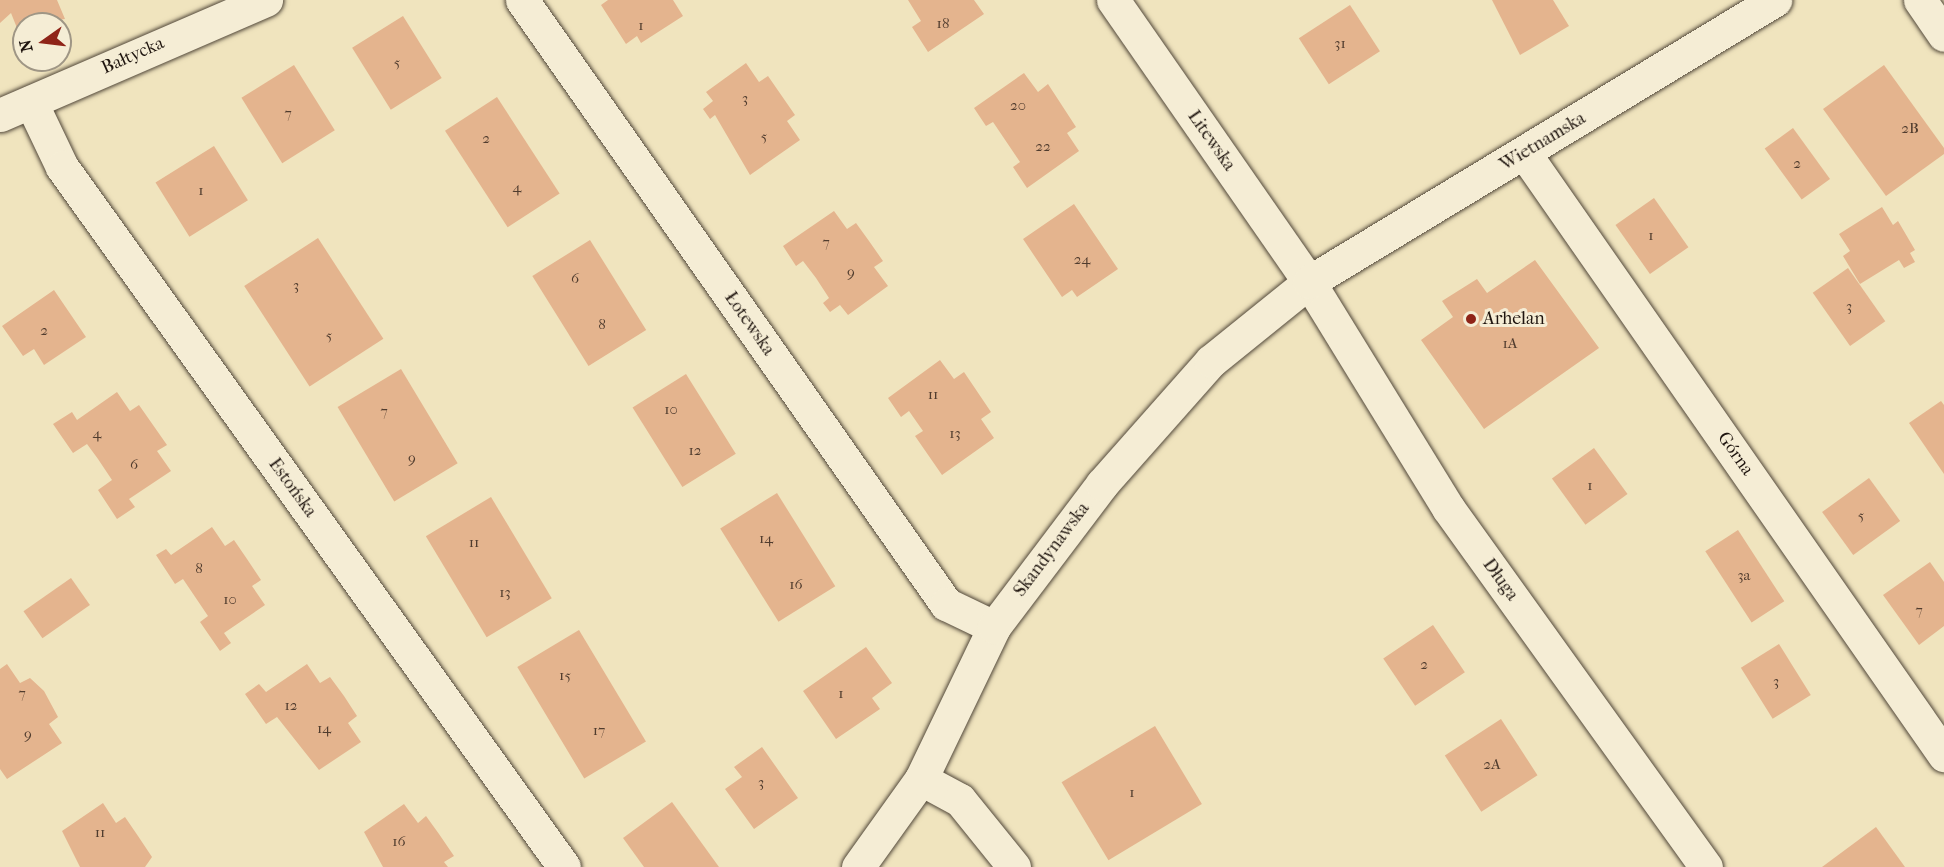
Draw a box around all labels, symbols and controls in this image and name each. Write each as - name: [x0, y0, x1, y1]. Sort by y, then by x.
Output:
- north arrow: [12, 12, 72, 72]
- house number: 18: [937, 15, 949, 33]
- house number: 1: [638, 17, 644, 35]
- street label: Bałtycka: [98, 33, 168, 79]
- house number: 31: [1334, 35, 1346, 53]
- text: N: [15, 38, 37, 54]
- house number: 5: [394, 54, 400, 72]
- house number: 3: [742, 90, 748, 108]
- house number: 20: [1010, 97, 1026, 115]
- house number: 7: [284, 105, 292, 123]
- street label: Litewska: [1182, 107, 1240, 175]
- street label: Wietnamska: [1496, 108, 1590, 176]
- house number: 2B: [1901, 120, 1919, 138]
- house number: 5: [761, 128, 767, 146]
- house number: 2: [482, 130, 490, 148]
- house number: 22: [1035, 138, 1051, 156]
- house number: 2: [1793, 155, 1801, 173]
- house number: 4: [513, 179, 521, 197]
- house number: 1: [198, 182, 204, 200]
- house number: 1: [1648, 227, 1654, 245]
- house number: 7: [822, 234, 830, 252]
- house number: 24: [1074, 251, 1090, 269]
- house number: 9: [847, 264, 855, 282]
- house number: 6: [571, 270, 579, 288]
- house number: 3: [293, 277, 299, 295]
- street label: Łotewska: [719, 288, 779, 360]
- house number: 3: [1846, 298, 1852, 316]
- place label: Arhelan: [1483, 308, 1545, 330]
- marker: Arhelan: [1464, 312, 1478, 326]
- house number: 8: [598, 316, 606, 334]
- house number: 2: [40, 322, 48, 340]
- house number: 5: [326, 327, 332, 345]
- house number: 1A: [1502, 335, 1518, 353]
- house number: 11: [928, 386, 938, 404]
- house number: 10: [664, 401, 678, 419]
- house number: 7: [380, 403, 388, 421]
- house number: 4: [93, 425, 101, 443]
- house number: 13: [949, 425, 961, 443]
- street label: Górna: [1712, 428, 1758, 480]
- house number: 12: [688, 442, 702, 460]
- house number: 9: [408, 450, 416, 468]
- street label: Estońska: [263, 454, 321, 522]
- house number: 6: [130, 456, 138, 474]
- house number: 1: [1587, 477, 1593, 495]
- street label: Skandynawska: [1010, 499, 1094, 601]
- house number: 5: [1858, 507, 1864, 525]
- house number: 14: [759, 530, 773, 548]
- house number: 11: [469, 534, 479, 552]
- street label: Długa: [1478, 555, 1522, 605]
- house number: 8: [195, 560, 203, 578]
- house number: 3a: [1737, 567, 1751, 585]
- house number: 16: [789, 576, 803, 594]
- house number: 13: [499, 584, 511, 602]
- house number: 10: [223, 591, 237, 609]
- house number: 7: [1915, 602, 1923, 620]
- house number: 2: [1420, 656, 1428, 674]
- house number: 15: [559, 667, 571, 685]
- house number: 3: [1773, 673, 1779, 691]
- house number: 7: [18, 685, 26, 703]
- house number: 1: [838, 685, 844, 703]
- house number: 12: [284, 697, 298, 715]
- house number: 14: [317, 720, 331, 738]
- house number: 17: [593, 722, 605, 740]
- house number: 9: [24, 726, 32, 744]
- house number: 2A: [1483, 756, 1501, 774]
- house number: 3: [758, 774, 764, 792]
- house number: 1: [1129, 784, 1135, 802]
- house number: 11: [95, 824, 105, 842]
- house number: 16: [392, 833, 406, 851]

